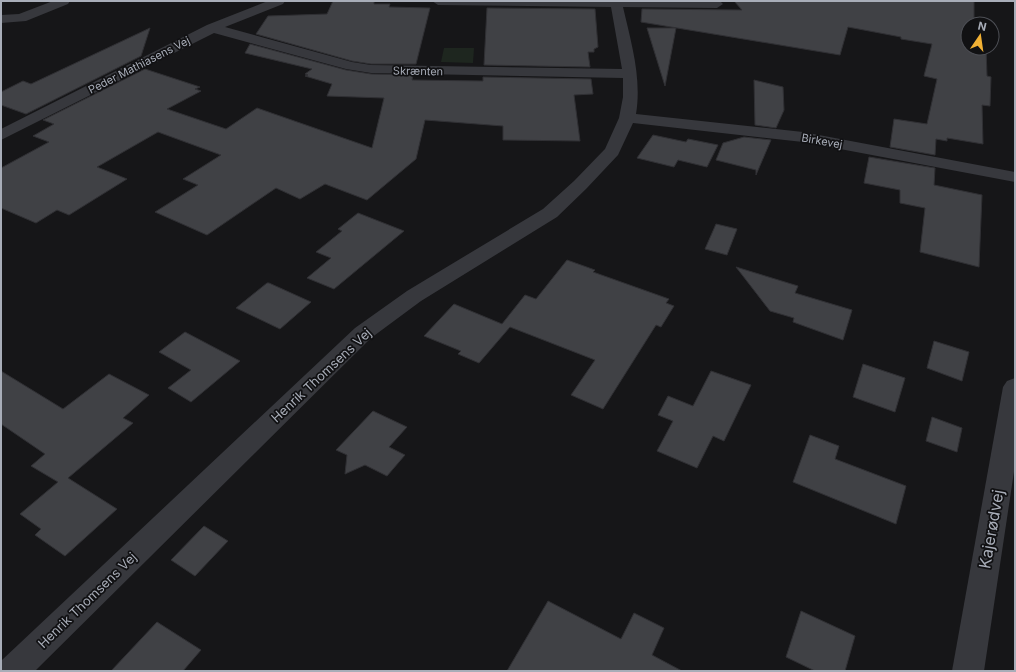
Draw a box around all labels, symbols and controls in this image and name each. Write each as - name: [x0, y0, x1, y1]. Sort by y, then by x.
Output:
- north arrow: [960, 16, 1000, 56]
- text: N: [977, 18, 988, 34]
- street label: Peder Mathiasens Vej: [86, 33, 192, 97]
- street label: Skrænten: [393, 64, 443, 78]
- street label: Birkevej: [800, 131, 844, 151]
- street label: Henrik Thomsens Vej: [268, 325, 374, 425]
- street label: Kajerødvej: [974, 488, 1008, 570]
- street label: Henrik Thomsens Vej: [34, 549, 140, 651]

